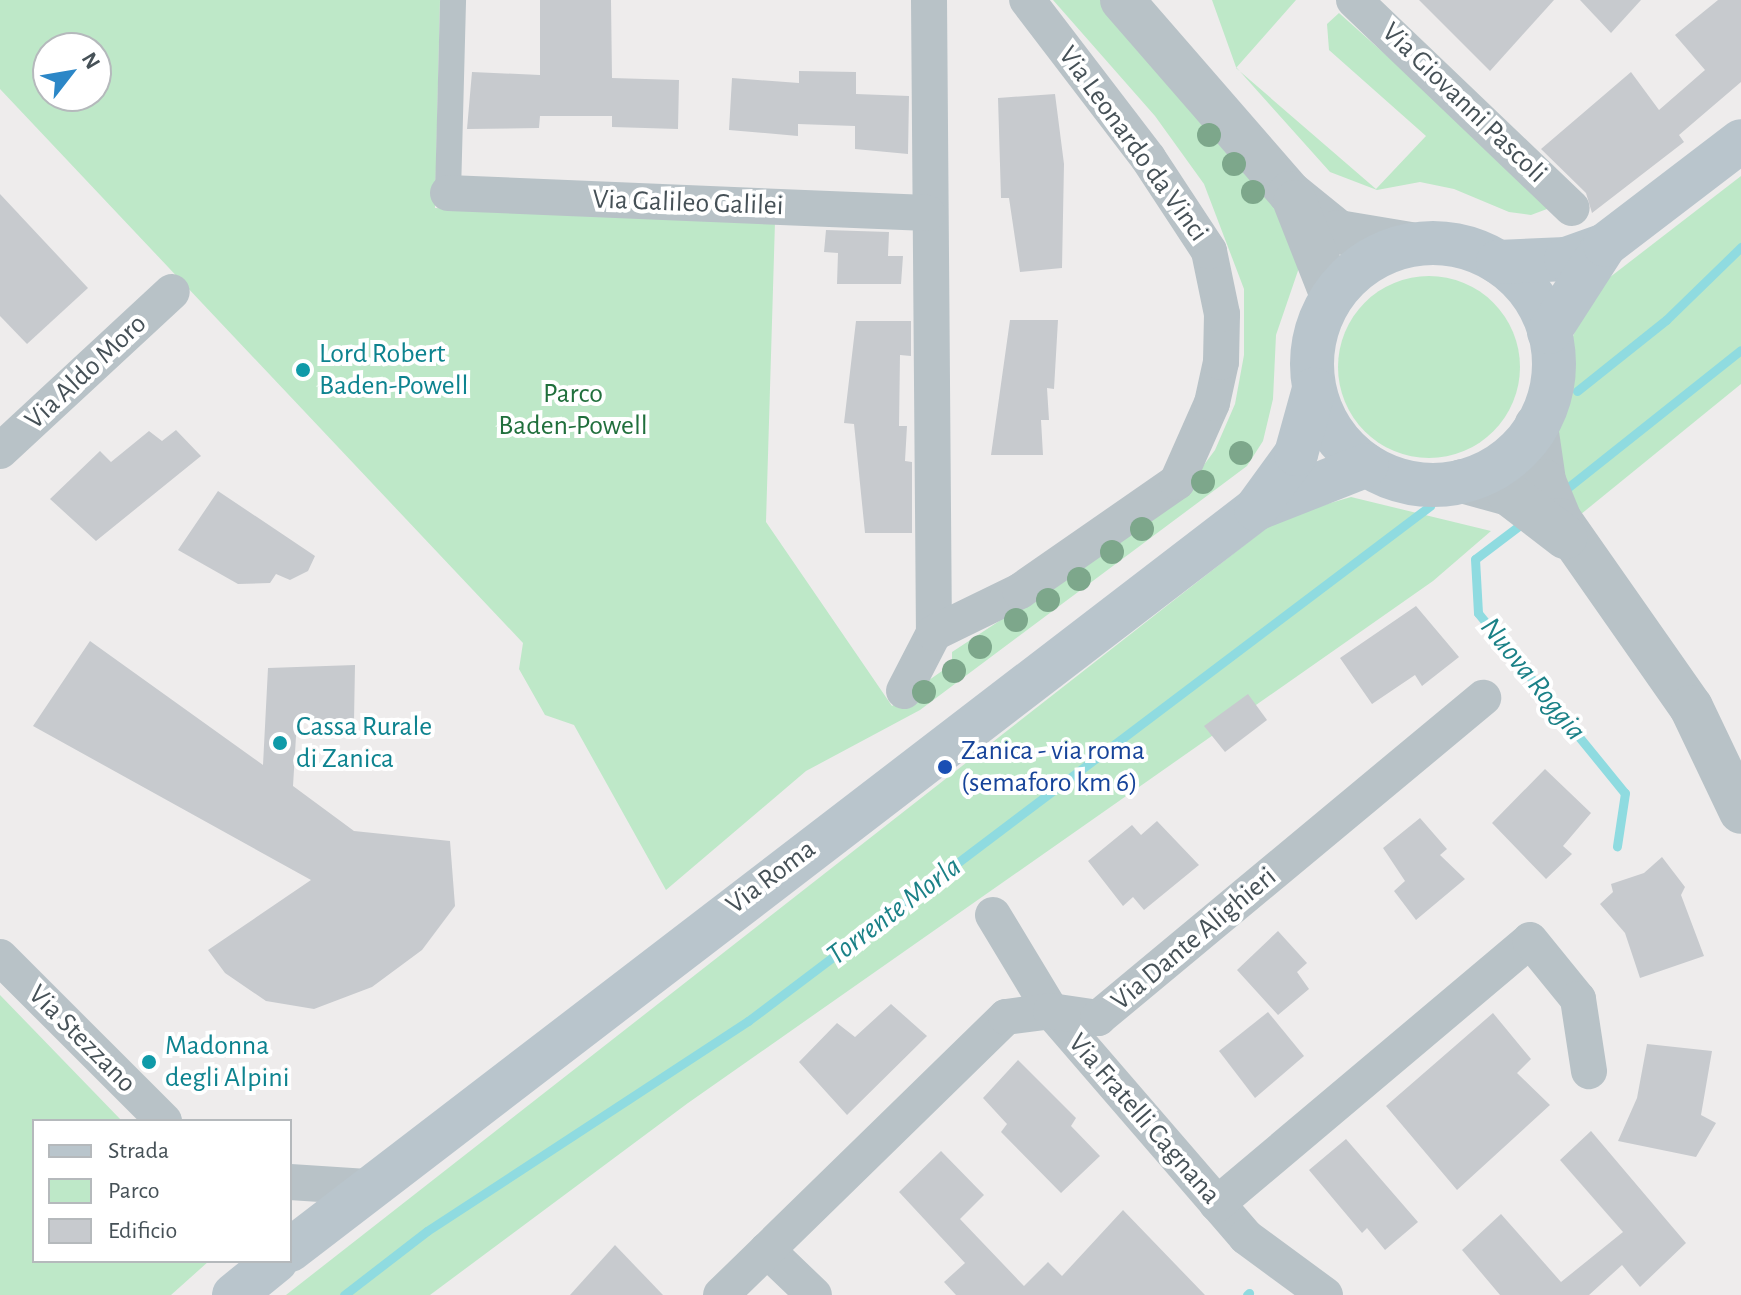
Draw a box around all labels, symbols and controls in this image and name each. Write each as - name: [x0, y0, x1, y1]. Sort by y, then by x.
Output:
- street label: Via Giovanni Pascoli: [1374, 16, 1554, 190]
- north arrow: [32, 32, 112, 112]
- street label: Via Leonardo da Vinci: [1051, 40, 1215, 248]
- text: N: [77, 48, 104, 73]
- street label: Via Galileo Galilei: [592, 183, 784, 223]
- street label: Via Aldo Moro: [18, 307, 154, 437]
- place label: Lord Robert Baden-Powell: [319, 337, 469, 403]
- marker: Lord Robert Baden-Powell: [294, 361, 312, 379]
- park label: Parco Baden-Powell: [498, 377, 648, 443]
- water label: Nuova Roggia: [1472, 610, 1594, 748]
- place label: Cassa Rurale di Zanica: [296, 710, 432, 776]
- marker: Cassa Rurale di Zanica: [271, 734, 289, 752]
- place label: Zanica - via roma (semaforo km 6): [961, 734, 1145, 800]
- marker: Zanica - via roma (semaforo km 6): [936, 758, 954, 776]
- street label: Via Roma: [720, 832, 822, 922]
- water label: Torrente Morla: [820, 849, 968, 973]
- street label: Via Dante Alighieri: [1105, 860, 1283, 1018]
- street label: Via Stezzano: [21, 978, 143, 1100]
- street label: Via Fratelli Cagnana: [1061, 1027, 1227, 1211]
- place label: Madonna degli Alpini: [165, 1029, 289, 1095]
- marker: Madonna degli Alpini: [140, 1053, 158, 1071]
- legend: [32, 1119, 292, 1263]
- text: Strada: [108, 1139, 169, 1163]
- text: Parco: [108, 1179, 159, 1203]
- text: Edificio: [108, 1219, 177, 1243]

